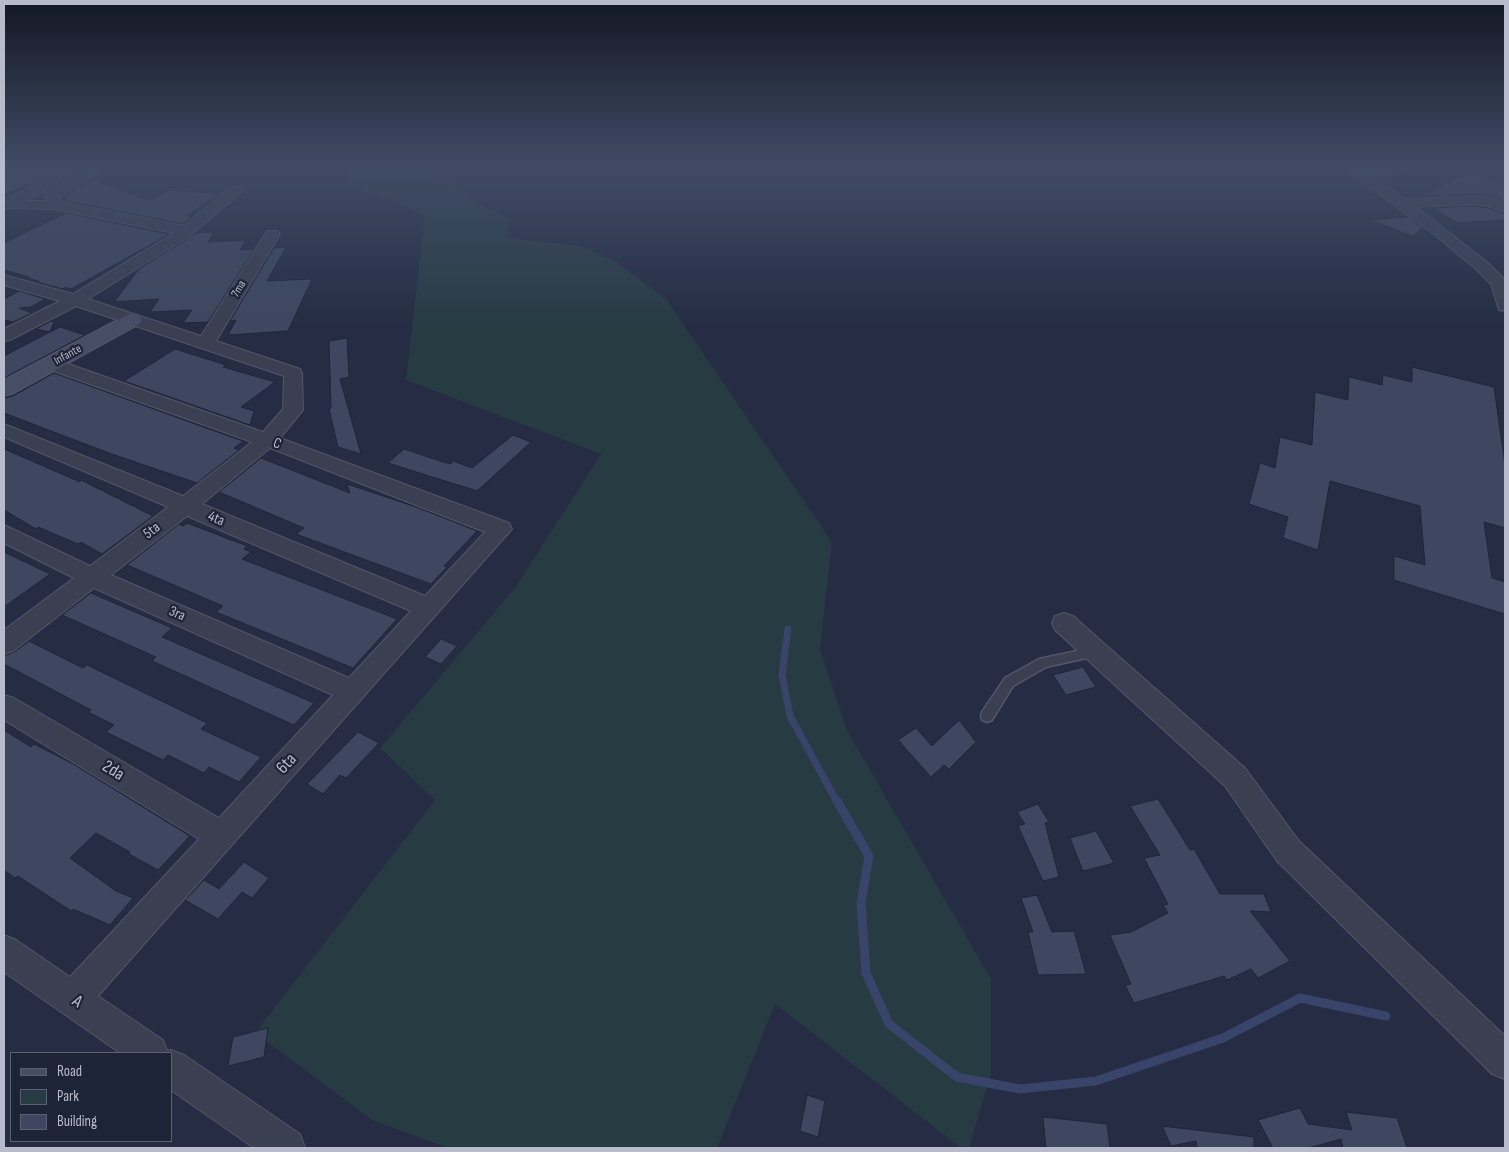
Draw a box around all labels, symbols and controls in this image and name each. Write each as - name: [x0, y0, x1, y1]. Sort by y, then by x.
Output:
- street label: 7ma: [228, 278, 250, 300]
- street label: Infante: [52, 342, 84, 368]
- street label: C: [270, 434, 284, 454]
- street label: 4ta: [205, 507, 227, 531]
- street label: 5ta: [140, 519, 164, 543]
- street label: 3ra: [166, 602, 188, 626]
- street label: 6ta: [272, 749, 302, 779]
- street label: 2da: [98, 756, 128, 786]
- street label: A: [68, 991, 86, 1013]
- legend: [10, 1052, 172, 1142]
- text: Road: [57, 1062, 82, 1081]
- text: Park: [57, 1087, 79, 1106]
- text: Building: [57, 1112, 97, 1131]

